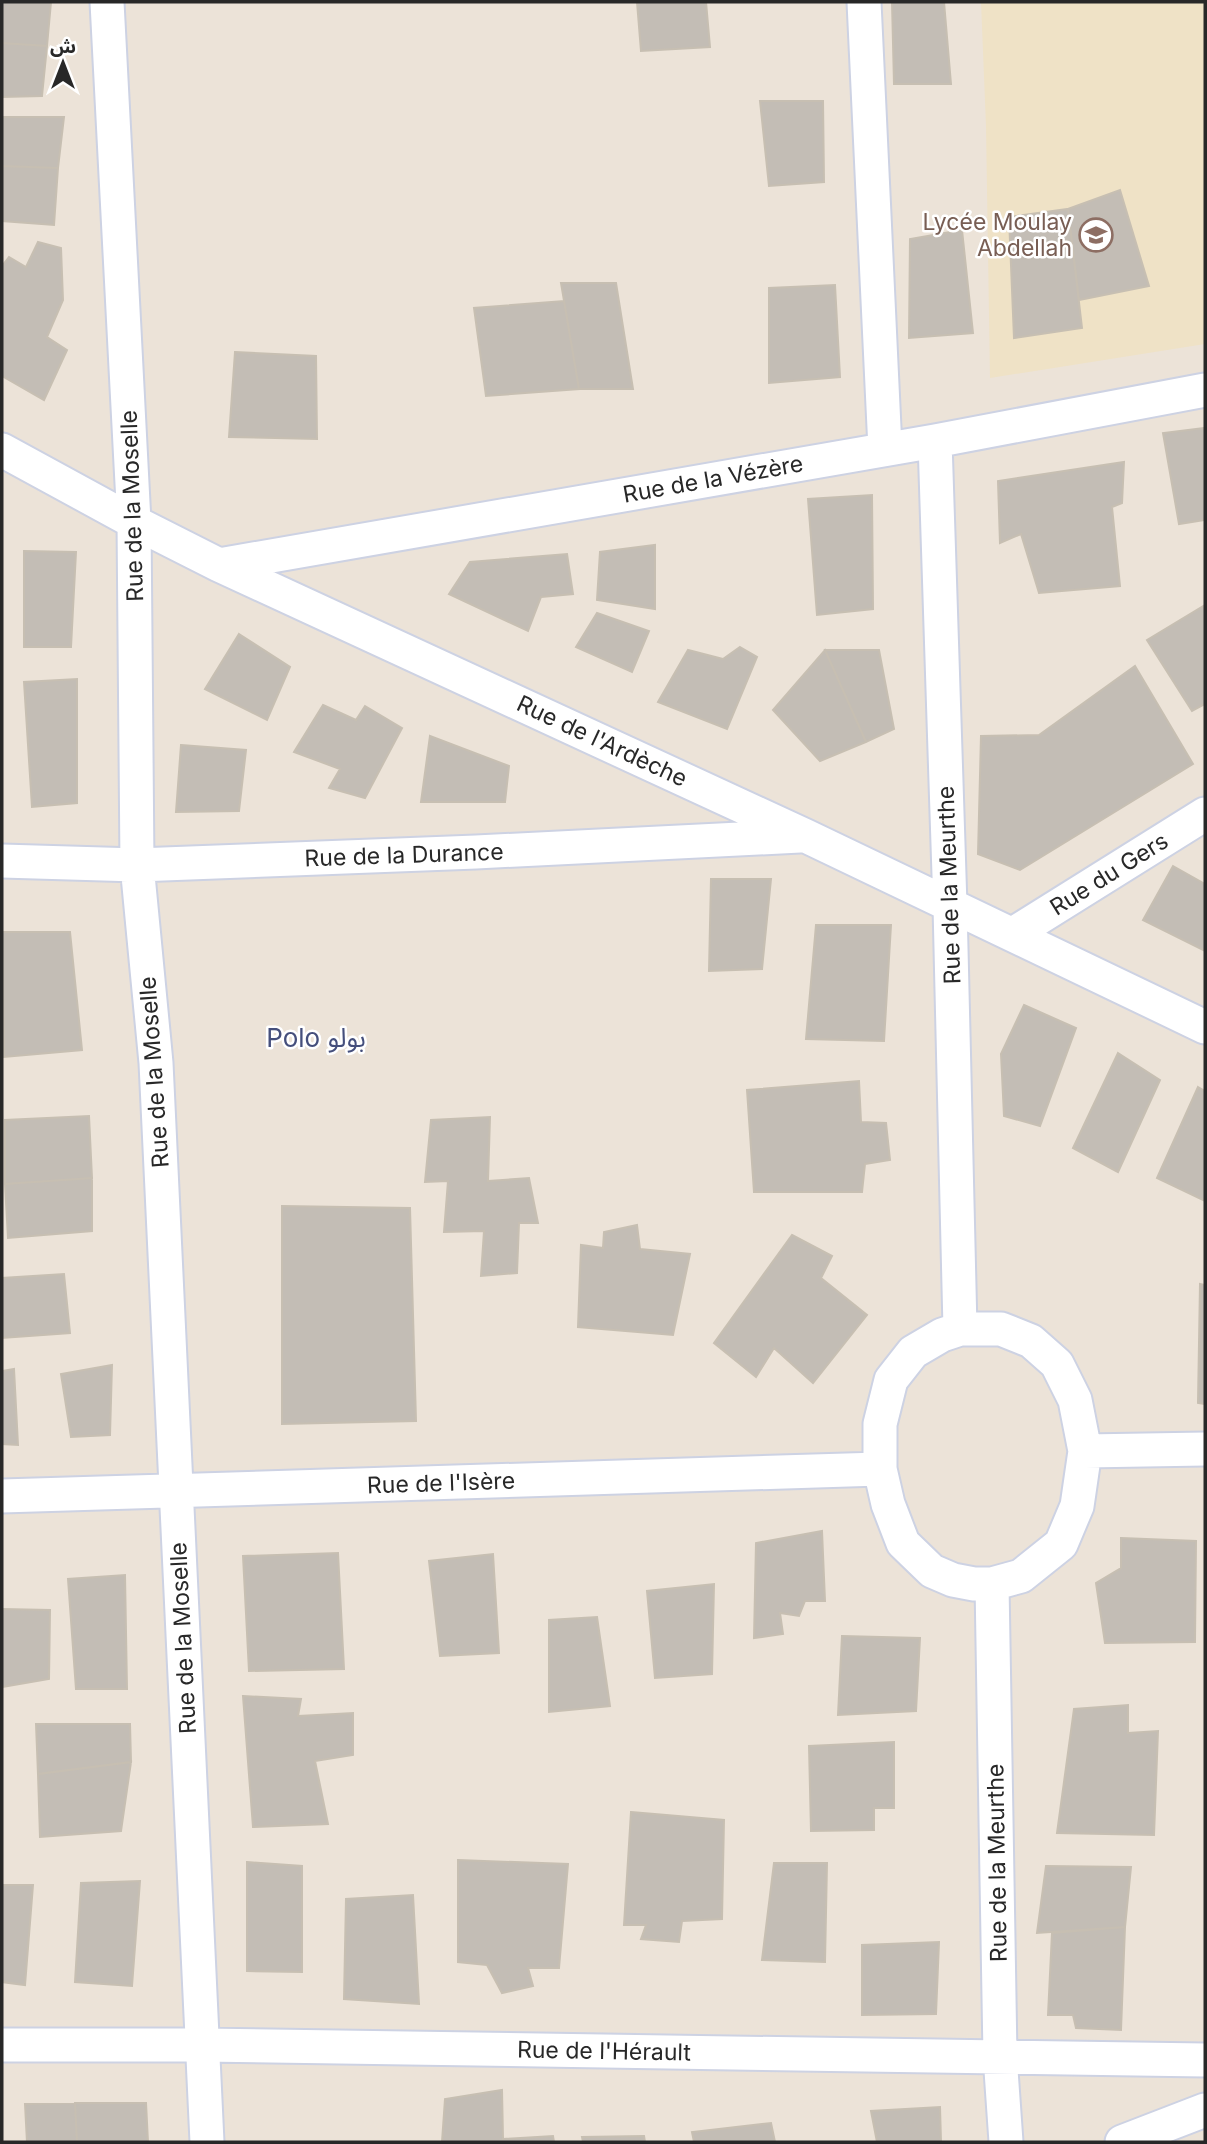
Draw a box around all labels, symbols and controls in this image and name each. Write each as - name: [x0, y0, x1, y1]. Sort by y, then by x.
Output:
- north arrow: [28, 28, 98, 98]
- text: ش: [50, 35, 76, 58]
- place label: Lycée Moulay Abdellah: [922, 208, 1072, 262]
- school or university icon: Lycée Moulay Abdellah: [1077, 216, 1115, 254]
- street label: Rue de la Moselle: [115, 410, 149, 602]
- street label: Rue de la Vézère: [621, 449, 805, 509]
- street label: Rue de l'Ardèche: [512, 689, 692, 793]
- street label: Rue de la Meurthe: [932, 785, 966, 985]
- street label: Rue du Gers: [1045, 827, 1173, 921]
- street label: Rue de la Durance: [304, 838, 504, 872]
- street label: Rue de la Moselle: [133, 975, 175, 1169]
- district label: Polo بولو: [266, 1022, 366, 1053]
- street label: Rue de l'Isère: [366, 1466, 516, 1500]
- street label: Rue de la Moselle: [164, 1541, 202, 1735]
- street label: Rue de la Meurthe: [981, 1763, 1013, 1963]
- street label: Rue de l'Hérault: [517, 2035, 692, 2067]

